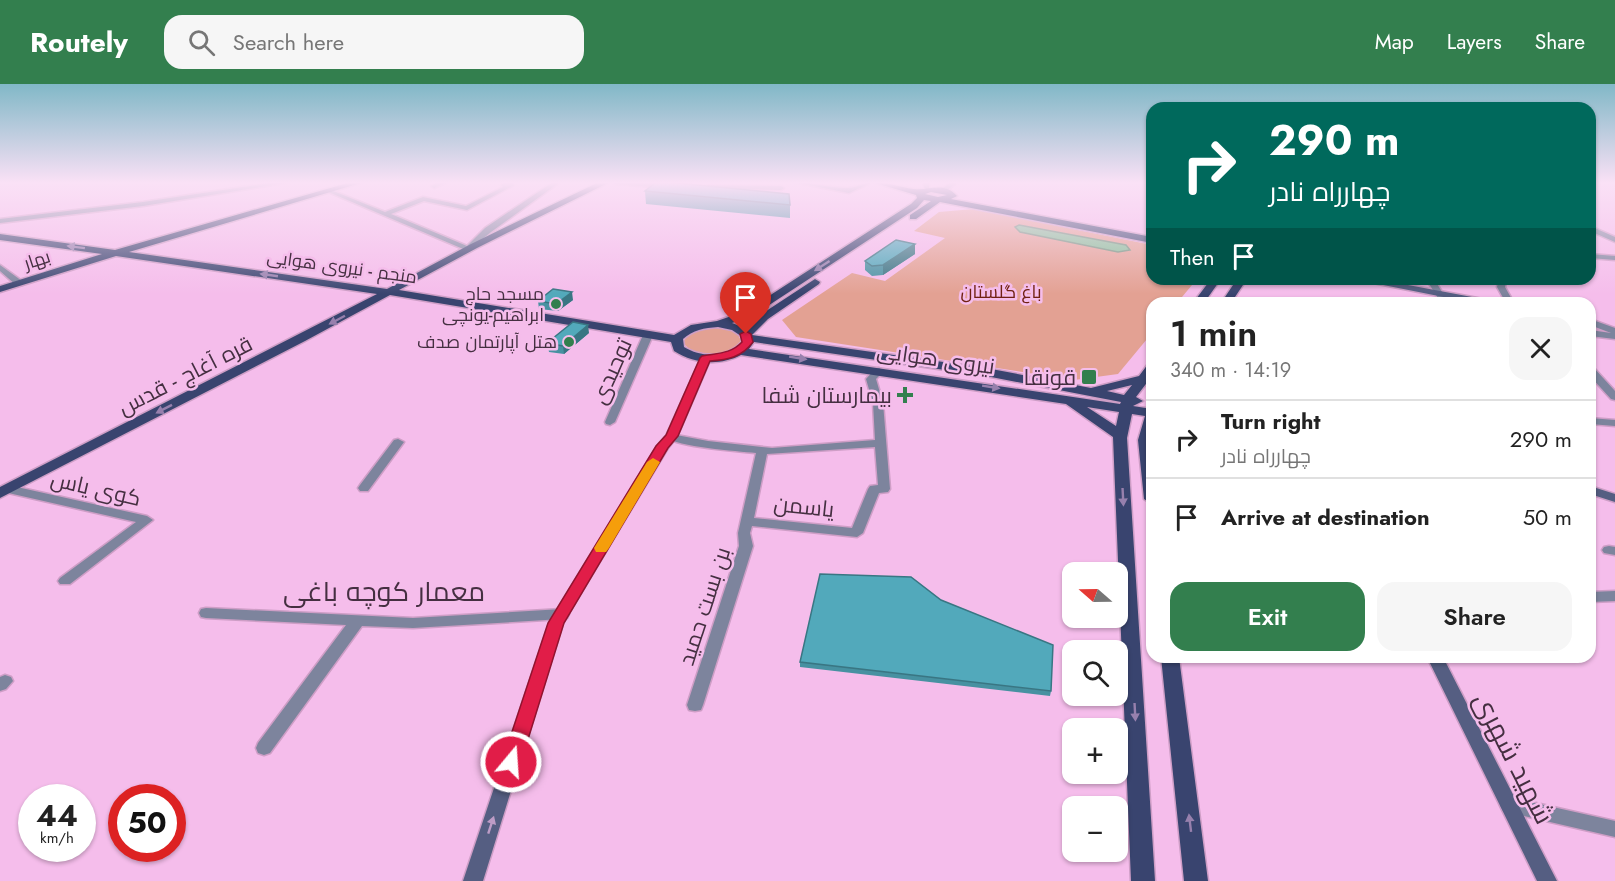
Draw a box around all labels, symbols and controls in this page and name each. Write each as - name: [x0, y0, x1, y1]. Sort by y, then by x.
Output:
- search box: [164, 15, 584, 69]
- text: Routely: [30, 22, 128, 63]
- icon: search: [185, 26, 218, 59]
- text: Search here: [233, 26, 344, 58]
- text: Map: [1375, 27, 1414, 57]
- text: Layers: [1447, 27, 1502, 57]
- text: Share: [1535, 27, 1585, 57]
- text: 290 m: [1269, 110, 1400, 171]
- icon: right: [1170, 126, 1248, 204]
- text: چهارراه نادر: [1269, 172, 1390, 211]
- icon: arrive: [1227, 240, 1260, 273]
- text: Then: [1170, 241, 1215, 273]
- one-way arrow: [66, 243, 85, 252]
- street label: بهار: [19, 244, 54, 277]
- street label: منجم - نیروی هوایی: [265, 244, 419, 290]
- one-way arrow: [814, 260, 831, 271]
- one-way arrow: [259, 270, 278, 279]
- pin: [720, 272, 771, 334]
- park label: باغ گلستان: [960, 279, 1042, 305]
- place label: مسجد حاج ابراهیم-یونچی: [442, 281, 544, 328]
- icon: arrive: [729, 281, 762, 314]
- marker: مسجد حاج ابراهیم-یونچی: [549, 297, 563, 311]
- text: 1 min: [1170, 307, 1257, 359]
- one-way arrow: [329, 315, 346, 324]
- button: close: [1509, 317, 1572, 380]
- street label: قره آغاج - قدس: [112, 327, 258, 423]
- place label: هتل آپارتمان صدف: [417, 329, 557, 355]
- street label: توحیدی: [582, 333, 640, 409]
- street label: نیروی هوایی: [875, 334, 997, 382]
- marker: هتل آپارتمان صدف: [562, 335, 576, 349]
- one-way arrow: [789, 354, 808, 363]
- text: 340 m · 14:19: [1170, 356, 1291, 385]
- place label: قونقا: [1024, 361, 1076, 393]
- marker: قونقا: [1080, 368, 1098, 386]
- place label: بیمارستان شفا: [761, 379, 892, 411]
- one-way arrow: [982, 383, 1001, 392]
- marker: بیمارستان شفا: [896, 386, 914, 404]
- one-way arrow: [156, 404, 173, 414]
- text: Turn right: [1221, 405, 1321, 437]
- icon: right: [1170, 423, 1203, 456]
- text: 290 m: [1510, 423, 1572, 455]
- text: چهارراه نادر: [1221, 442, 1311, 471]
- street label: کوی یاس: [48, 462, 144, 514]
- street label: یاسمن: [772, 487, 836, 525]
- one-way arrow: [1119, 487, 1128, 506]
- icon: arrive: [1170, 501, 1203, 534]
- text: Arrive at destination: [1221, 501, 1430, 533]
- text: 50 m: [1523, 501, 1572, 533]
- street label: بن بست حمید: [670, 543, 738, 669]
- north arrow: [1062, 562, 1128, 628]
- map controls: [1062, 562, 1128, 862]
- street label: معمار کوچه باغی: [283, 572, 485, 611]
- button: Exit: [1170, 582, 1365, 651]
- button: Share: [1377, 582, 1572, 651]
- button: search: [1062, 640, 1128, 706]
- street label: شهید شهری: [1464, 685, 1564, 831]
- one-way arrow: [1130, 703, 1139, 722]
- button: +: [1062, 718, 1128, 784]
- position arrow: [479, 730, 543, 794]
- speed limit sign: 50: [108, 784, 186, 862]
- text: 44: [36, 794, 78, 837]
- button: −: [1062, 796, 1128, 862]
- one-way arrow: [1185, 813, 1194, 832]
- one-way arrow: [486, 816, 496, 834]
- text: km/h: [40, 827, 74, 849]

